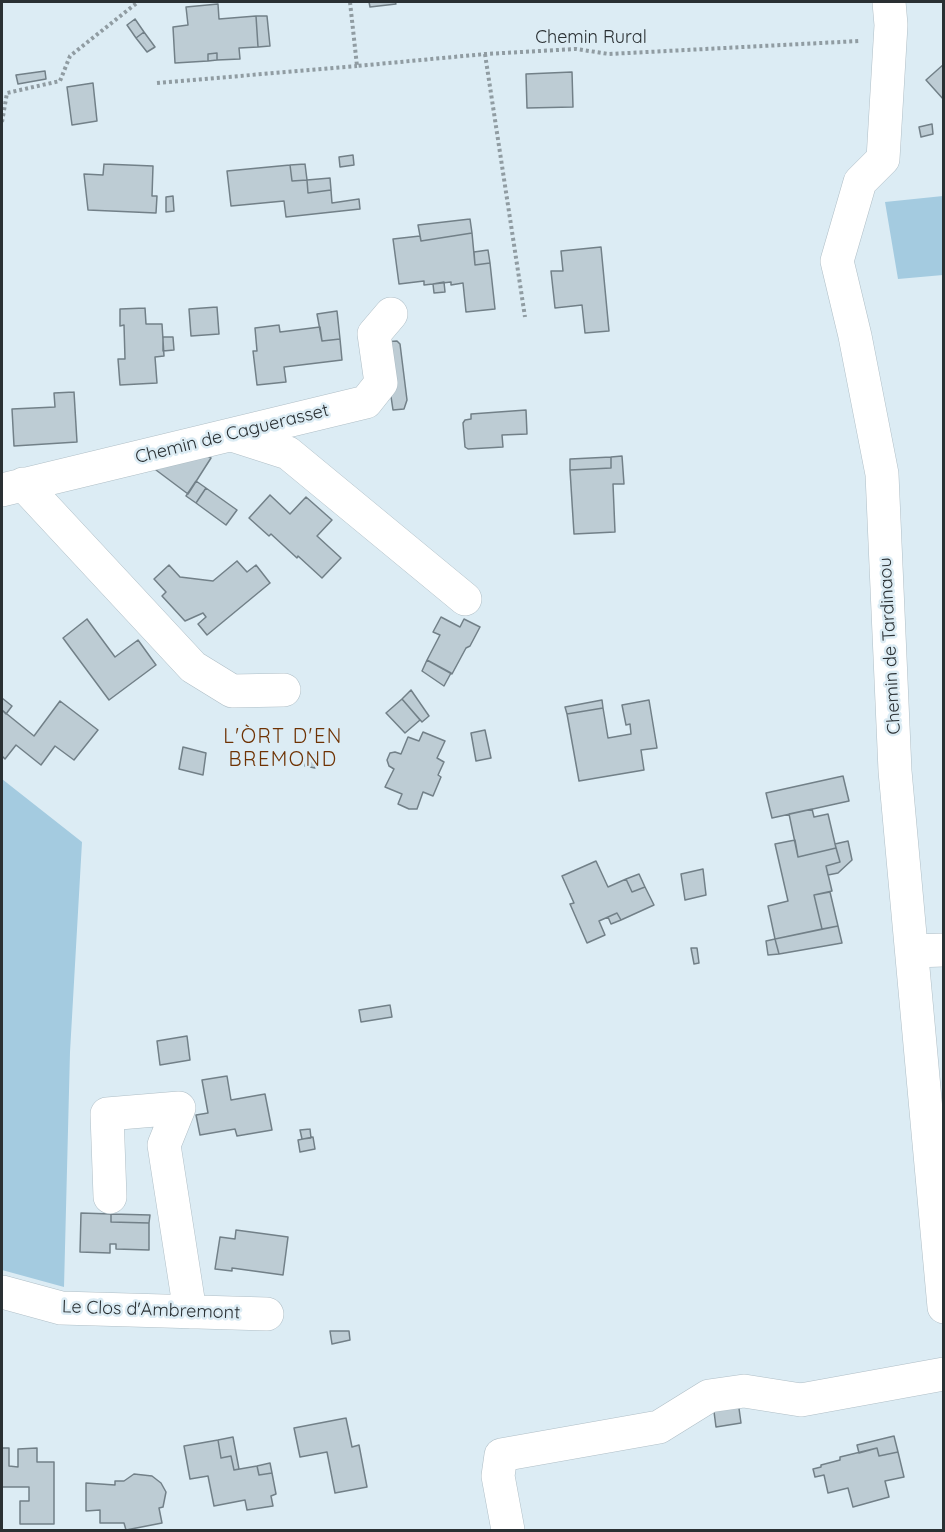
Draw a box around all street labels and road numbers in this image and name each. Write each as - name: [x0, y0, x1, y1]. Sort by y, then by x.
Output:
- street label: Chemin Rural: [535, 27, 647, 49]
- street label: Chemin de Caguerasset: [133, 399, 331, 469]
- street label: Chemin de Tardinaou: [875, 557, 905, 735]
- street label: Le Clos d'Ambremont: [61, 1296, 241, 1324]

